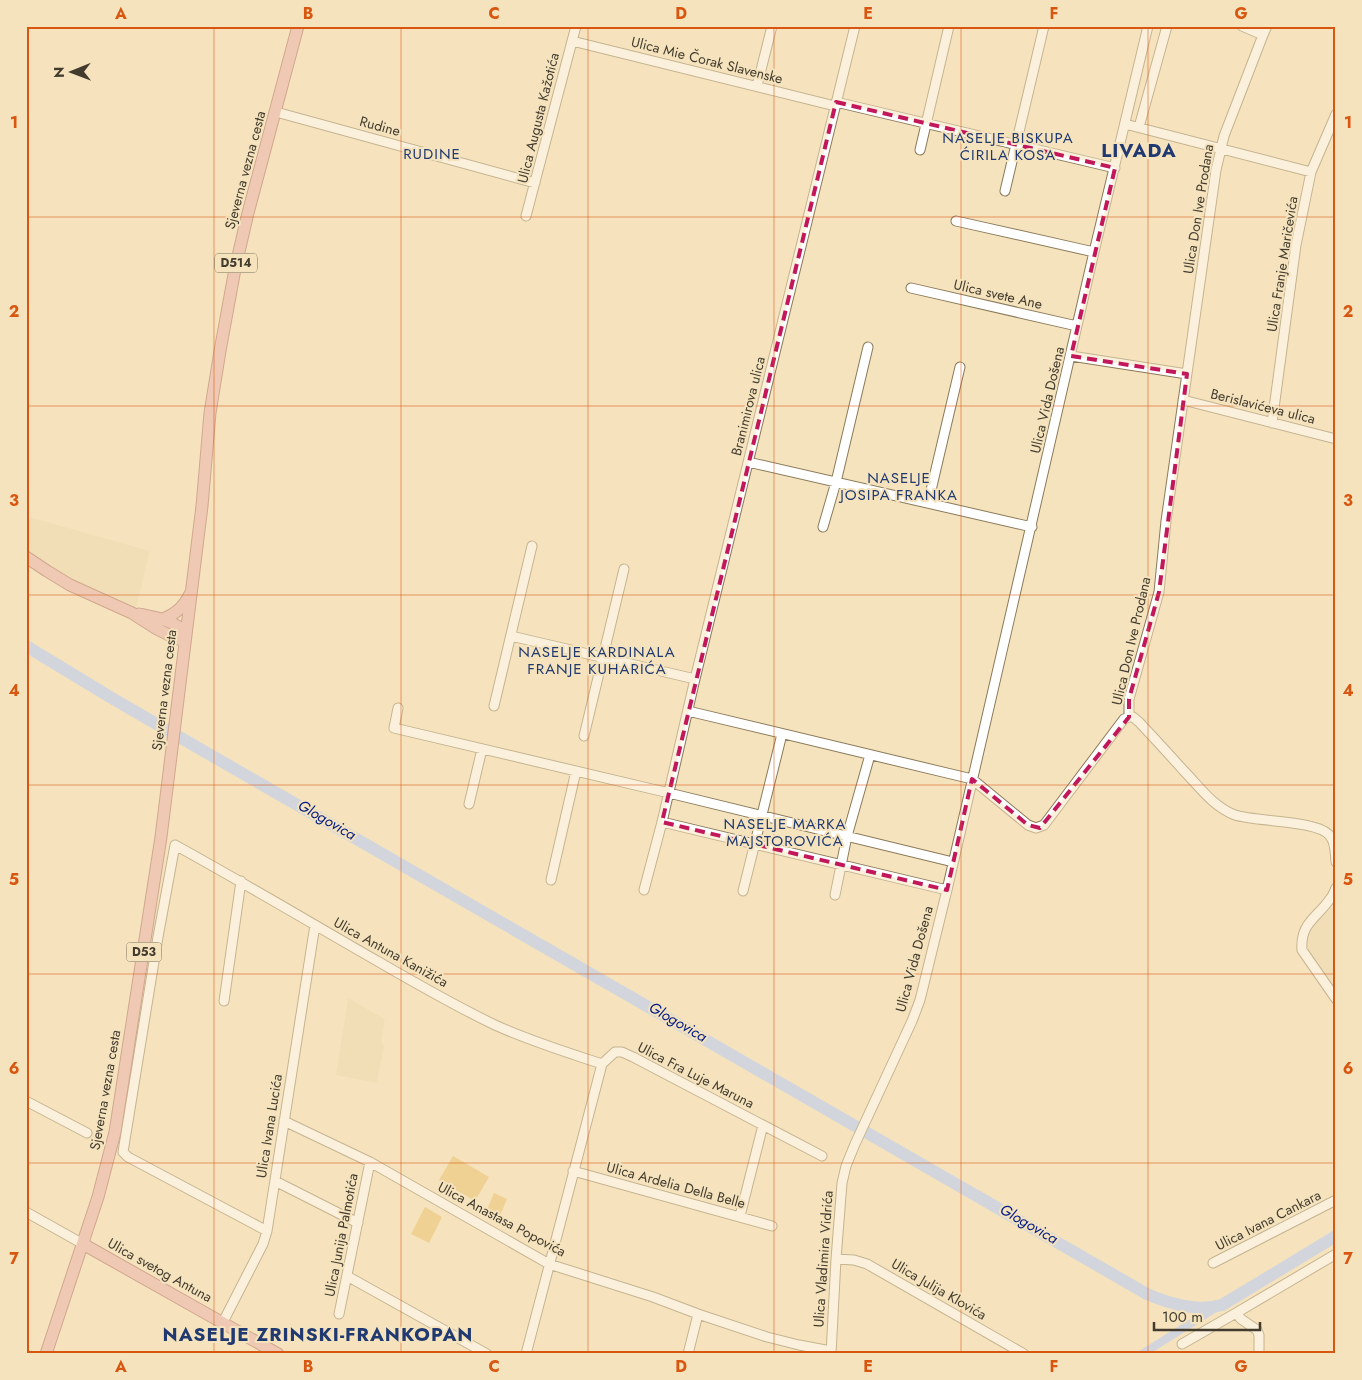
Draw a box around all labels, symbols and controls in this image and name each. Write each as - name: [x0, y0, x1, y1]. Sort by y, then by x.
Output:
- text: A: [114, 2, 127, 25]
- text: B: [303, 2, 313, 25]
- text: C: [488, 2, 500, 25]
- text: D: [675, 2, 687, 25]
- text: E: [863, 2, 873, 25]
- text: F: [1050, 2, 1058, 25]
- text: G: [1234, 2, 1248, 25]
- street label: Ulica Mie Čorak Slavenske: [629, 31, 785, 89]
- north arrow: [48, 48, 98, 98]
- street label: Ulica Augusta Kažotića: [512, 51, 564, 185]
- text: N: [49, 66, 69, 78]
- street label: Sjeverna vezna cesta: [220, 109, 270, 231]
- text: 1: [10, 111, 18, 134]
- street label: Rudine: [357, 111, 403, 141]
- text: 1: [1344, 111, 1352, 134]
- district label: NASELJE BISKUPA ĆIRILA KOSA: [942, 127, 1074, 166]
- district label: LIVADA: [1101, 137, 1177, 164]
- district label: RUDINE: [403, 143, 461, 165]
- street label: Ulica Don Ive Prodana: [1178, 143, 1218, 275]
- street label: Ulica Franje Maričevića: [1261, 195, 1303, 333]
- road number: D514: [215, 254, 257, 272]
- street label: Ulica svete Ane: [952, 274, 1044, 314]
- text: 2: [9, 300, 19, 323]
- text: 2: [1343, 300, 1353, 323]
- street label: Ulica Vida Došena: [1025, 345, 1069, 455]
- street label: Branimirova ulica: [726, 354, 770, 458]
- street label: Berislavićeva ulica: [1209, 383, 1317, 429]
- district label: NASELJE JOSIPA FRANKA: [838, 467, 958, 506]
- text: 3: [9, 489, 19, 512]
- text: 3: [1343, 489, 1353, 512]
- street label: Ulica Don Ive Prodana: [1107, 575, 1155, 707]
- street label: Sjeverna vezna cesta: [147, 628, 181, 752]
- district label: NASELJE KARDINALA FRANJE KUHARIĆA: [518, 641, 676, 680]
- text: 4: [8, 679, 20, 702]
- text: 4: [1342, 679, 1354, 702]
- water label: Glogovica: [294, 794, 361, 846]
- district label: NASELJE MARKA MAJSTOROVIĆA: [724, 813, 846, 852]
- text: 5: [9, 868, 19, 891]
- text: 5: [1343, 868, 1353, 891]
- street label: Ulica Vida Došena: [890, 904, 938, 1014]
- street label: Ulica Antuna Kanižića: [330, 912, 452, 992]
- road number: D53: [126, 942, 162, 962]
- water label: Glogovica: [645, 996, 712, 1048]
- street label: Sjeverna vezna cesta: [85, 1028, 125, 1152]
- street label: Ulica Fra Luje Maruna: [634, 1037, 758, 1113]
- text: 6: [9, 1057, 19, 1080]
- text: 6: [1343, 1057, 1353, 1080]
- street label: Ulica Ivana Lucića: [251, 1073, 287, 1179]
- street label: Ulica Ardelia Della Belle: [604, 1157, 748, 1213]
- street label: Ulica Junija Palmotića: [319, 1171, 363, 1299]
- street label: Ulica Anastasa Popovića: [434, 1177, 570, 1261]
- street label: Ulica Ivana Cankara: [1212, 1185, 1324, 1255]
- street label: Ulica Vladimira Vidrića: [808, 1190, 838, 1328]
- water label: Glogovica: [996, 1198, 1063, 1250]
- street label: Ulica svetog Antuna: [104, 1233, 216, 1307]
- text: 7: [9, 1247, 19, 1270]
- text: 7: [1343, 1247, 1353, 1270]
- street label: Ulica Julija Klovića: [888, 1254, 990, 1324]
- scale bar: [1154, 1300, 1261, 1332]
- text: 100 m: [1162, 1306, 1203, 1328]
- district label: NASELJE ZRINSKI-FRANKOPAN: [163, 1321, 473, 1348]
- text: A: [114, 1355, 127, 1378]
- text: B: [303, 1355, 313, 1378]
- text: C: [488, 1355, 500, 1378]
- text: D: [675, 1355, 687, 1378]
- text: E: [863, 1355, 873, 1378]
- text: F: [1050, 1355, 1058, 1378]
- text: G: [1234, 1355, 1248, 1378]

